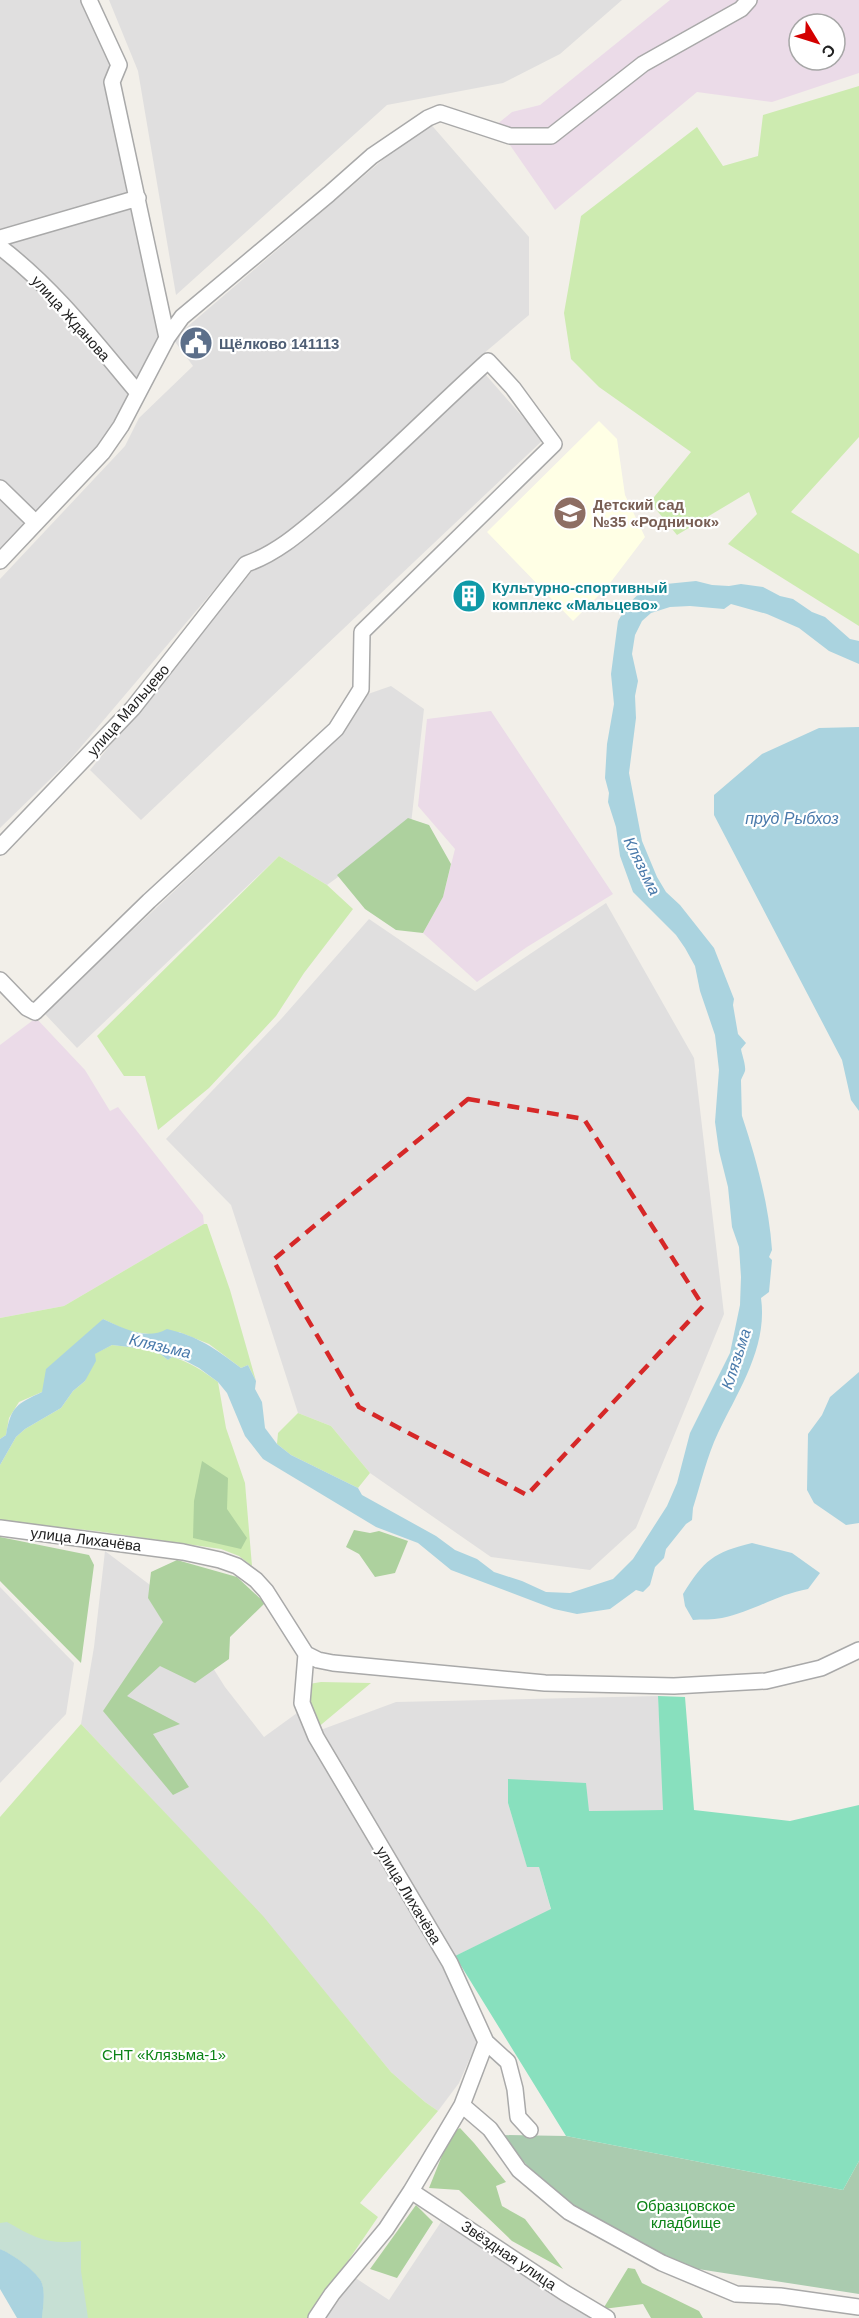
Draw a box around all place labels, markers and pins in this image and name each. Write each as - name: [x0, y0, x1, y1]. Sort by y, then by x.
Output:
- public building icon: Щёлково 141113: [178, 325, 214, 361]
- place label: Щёлково 141113: [219, 335, 339, 352]
- school or university icon: Детский сад №35 «Родничок»: [552, 495, 588, 531]
- place label: Детский сад №35 «Родничок»: [593, 496, 719, 530]
- building icon: Культурно-спортивный комплекс «Мальцево»: [451, 578, 487, 614]
- place label: Культурно-спортивный комплекс «Мальцево»: [492, 579, 667, 613]

